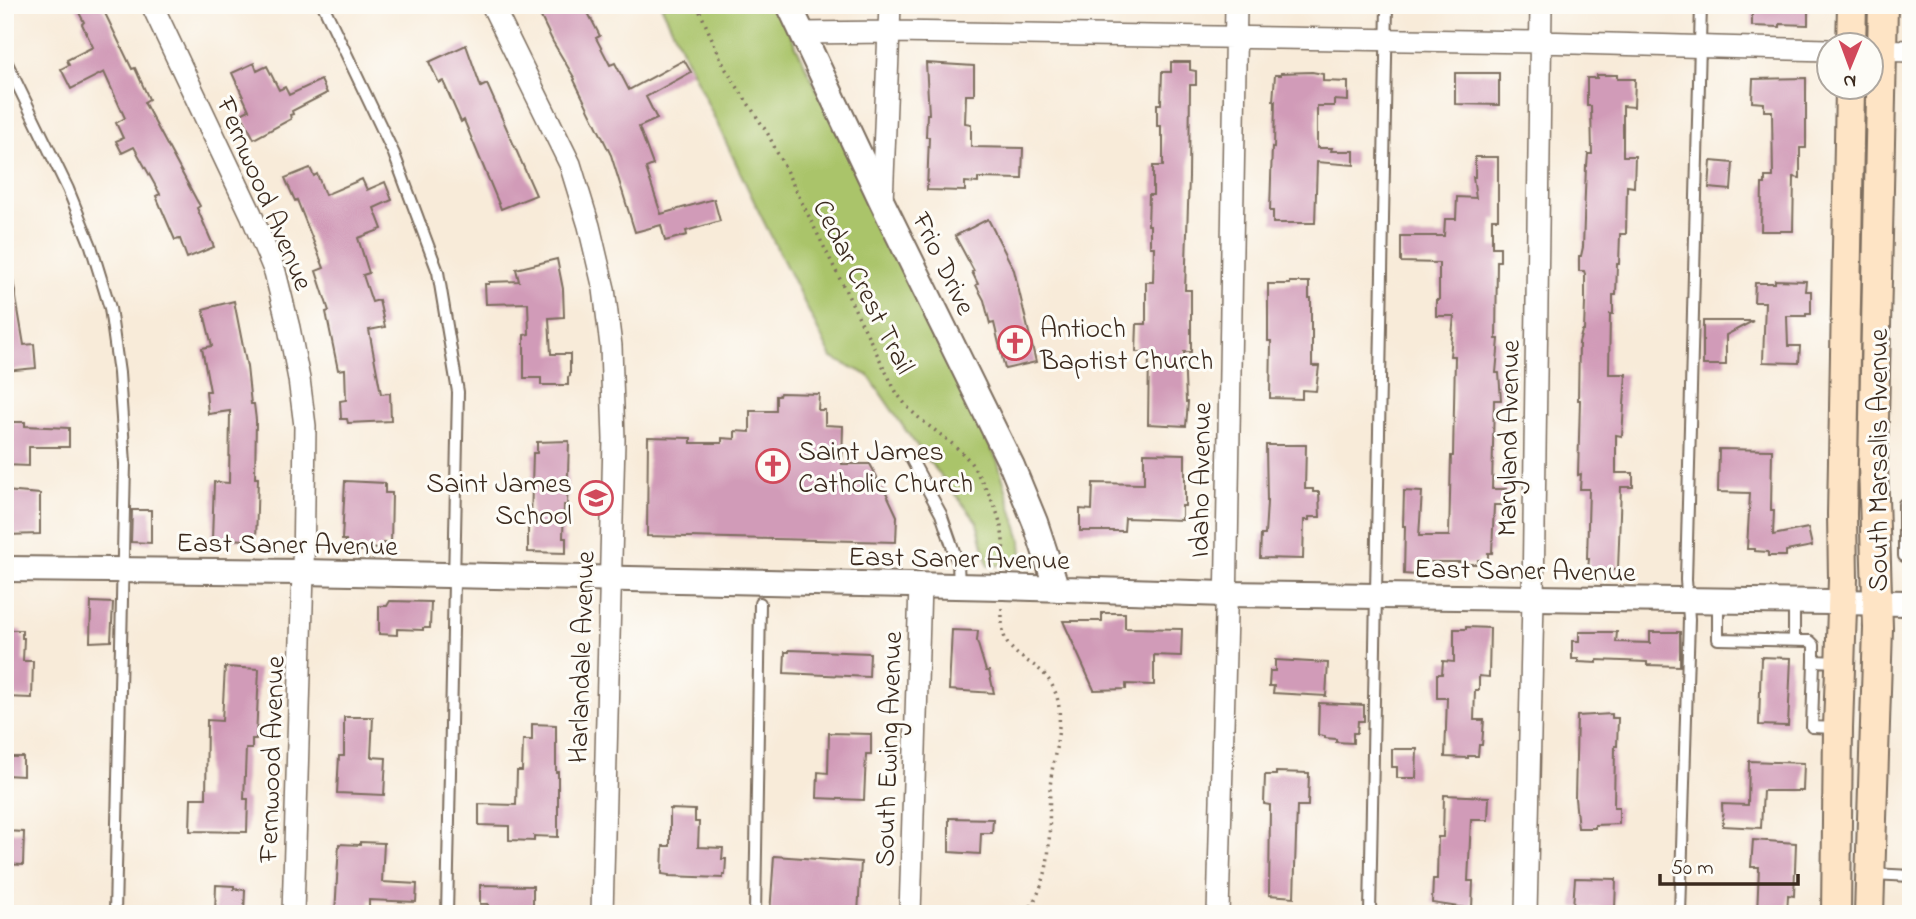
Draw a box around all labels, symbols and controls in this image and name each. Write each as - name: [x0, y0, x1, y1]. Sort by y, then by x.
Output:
- north arrow: [1814, 32, 1884, 102]
- text: N: [1843, 67, 1856, 94]
- street label: Fernwood Avenue: [203, 90, 322, 298]
- street label: Cedar Crest Trail: [800, 193, 924, 382]
- street label: Frio Drive: [899, 205, 985, 323]
- place label: Antioch Baptist Church: [1039, 310, 1213, 383]
- church icon: Antioch Baptist Church: [996, 324, 1034, 362]
- street label: South Marsalis Avenue: [1860, 328, 1901, 592]
- street label: Maryland Avenue: [1488, 339, 1533, 537]
- street label: Idaho Avenue: [1181, 401, 1224, 558]
- place label: Saint James Catholic Church: [798, 433, 973, 506]
- church icon: Saint James Catholic Church: [754, 447, 792, 485]
- place label: Saint James School: [426, 465, 572, 538]
- school or university icon: Saint James School: [577, 479, 615, 517]
- street label: East Saner Avenue: [176, 524, 399, 569]
- street label: East Saner Avenue: [848, 538, 1071, 583]
- street label: Harlandale Avenue: [559, 550, 608, 764]
- street label: East Saner Avenue: [1414, 550, 1637, 595]
- street label: South Ewing Avenue: [866, 630, 915, 868]
- street label: Fernwood Avenue: [249, 655, 298, 864]
- scale bar: [1660, 842, 1799, 886]
- text: 50 m: [1671, 854, 1714, 884]

